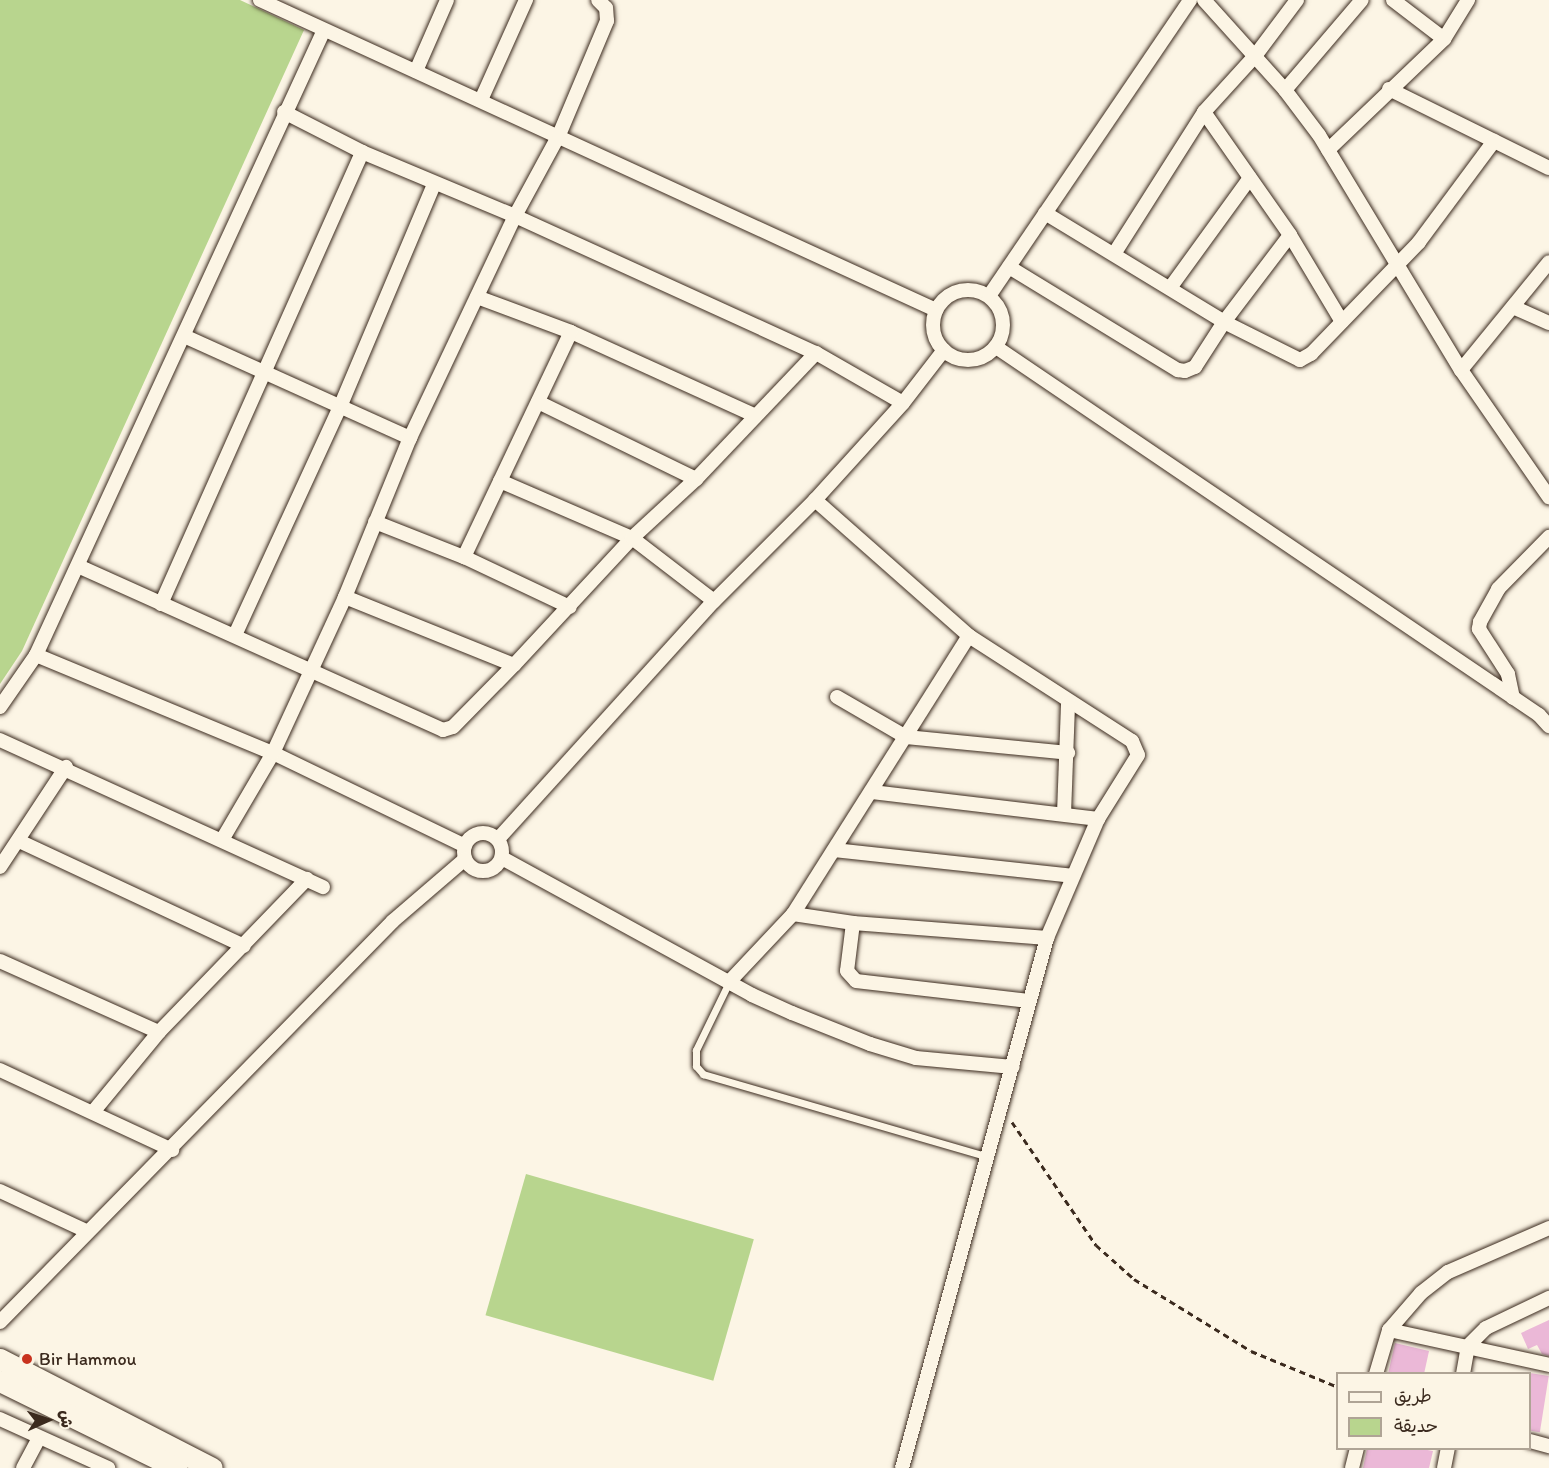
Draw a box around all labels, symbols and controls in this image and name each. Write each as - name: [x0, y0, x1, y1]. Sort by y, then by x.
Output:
- place label: Bir Hammou: [39, 1348, 137, 1370]
- marker: Bir Hammou: [20, 1352, 34, 1366]
- legend: [1336, 1372, 1531, 1450]
- text: طريق: [1394, 1385, 1432, 1407]
- north arrow: [18, 1390, 78, 1450]
- text: ش: [57, 1410, 76, 1428]
- text: حديقة: [1394, 1415, 1438, 1437]

